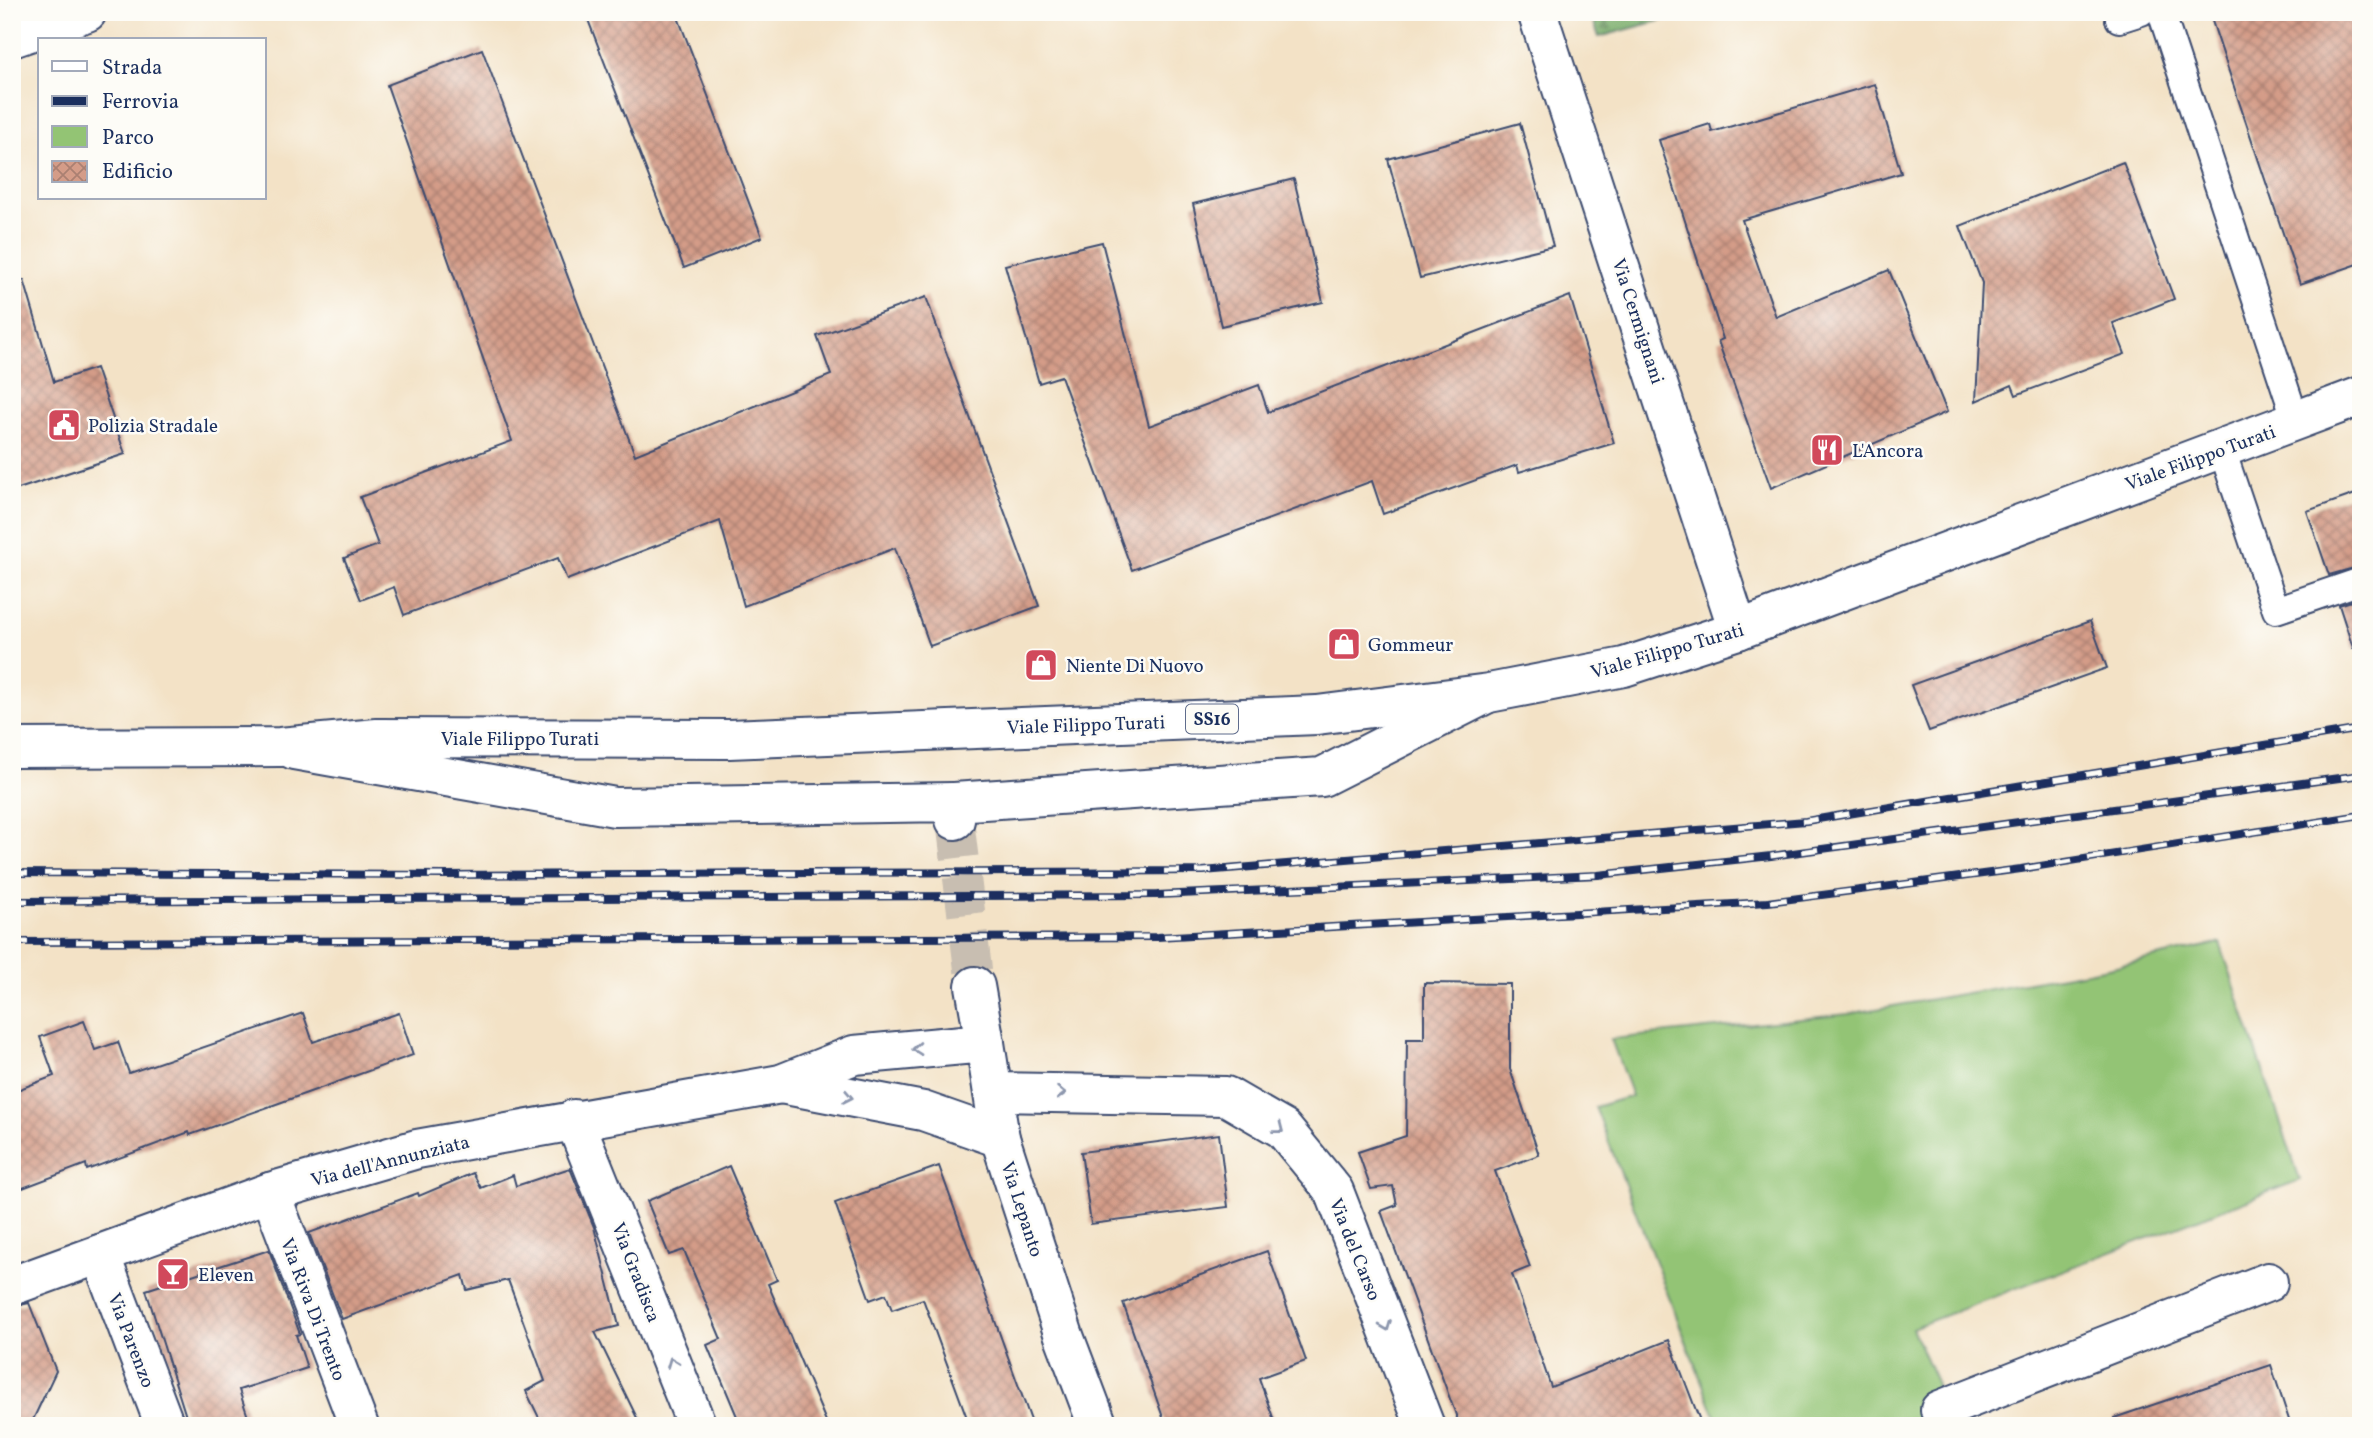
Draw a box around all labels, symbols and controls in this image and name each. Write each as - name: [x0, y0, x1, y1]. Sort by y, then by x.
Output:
- legend: [38, 38, 266, 200]
- text: Strada: [102, 54, 163, 83]
- text: Ferrovia: [102, 88, 179, 117]
- text: Parco: [102, 124, 154, 153]
- text: Edificio: [102, 158, 173, 187]
- street label: Via Cermignani: [1605, 256, 1670, 388]
- public building icon: Polizia Stradale: [45, 406, 83, 444]
- place label: Polizia Stradale: [88, 414, 218, 440]
- street label: Viale Filippo Turati: [2122, 419, 2280, 498]
- restaurant icon: L'Ancora: [1808, 431, 1846, 469]
- place label: L'Ancora: [1852, 439, 1923, 465]
- street label: Viale Filippo Turati: [1588, 618, 1748, 686]
- shop icon: Gommeur: [1325, 625, 1363, 663]
- place label: Gommeur: [1368, 633, 1453, 659]
- shop icon: Niente Di Nuovo: [1022, 646, 1060, 684]
- place label: Niente Di Nuovo: [1066, 654, 1204, 680]
- road number: SS16: [1186, 704, 1238, 734]
- street label: Viale Filippo Turati: [1006, 710, 1166, 742]
- street label: Viale Filippo Turati: [441, 727, 600, 753]
- one-way arrow: [911, 1041, 922, 1056]
- one-way arrow: [1056, 1086, 1067, 1101]
- one-way arrow: [842, 1089, 854, 1104]
- one-way arrow: [1272, 1121, 1284, 1133]
- street label: Via dell'Annunziata: [308, 1130, 473, 1194]
- street label: Via Lepanto: [993, 1159, 1049, 1261]
- street label: Via del Carso: [1322, 1195, 1386, 1305]
- street label: Via Gradisca: [604, 1219, 666, 1326]
- street label: Via Riva Di Trento: [273, 1234, 351, 1385]
- bar icon: Eleven: [154, 1255, 192, 1293]
- place label: Eleven: [198, 1263, 254, 1289]
- street label: Via Parenzo: [100, 1290, 160, 1392]
- one-way arrow: [1378, 1319, 1392, 1331]
- one-way arrow: [667, 1357, 681, 1369]

